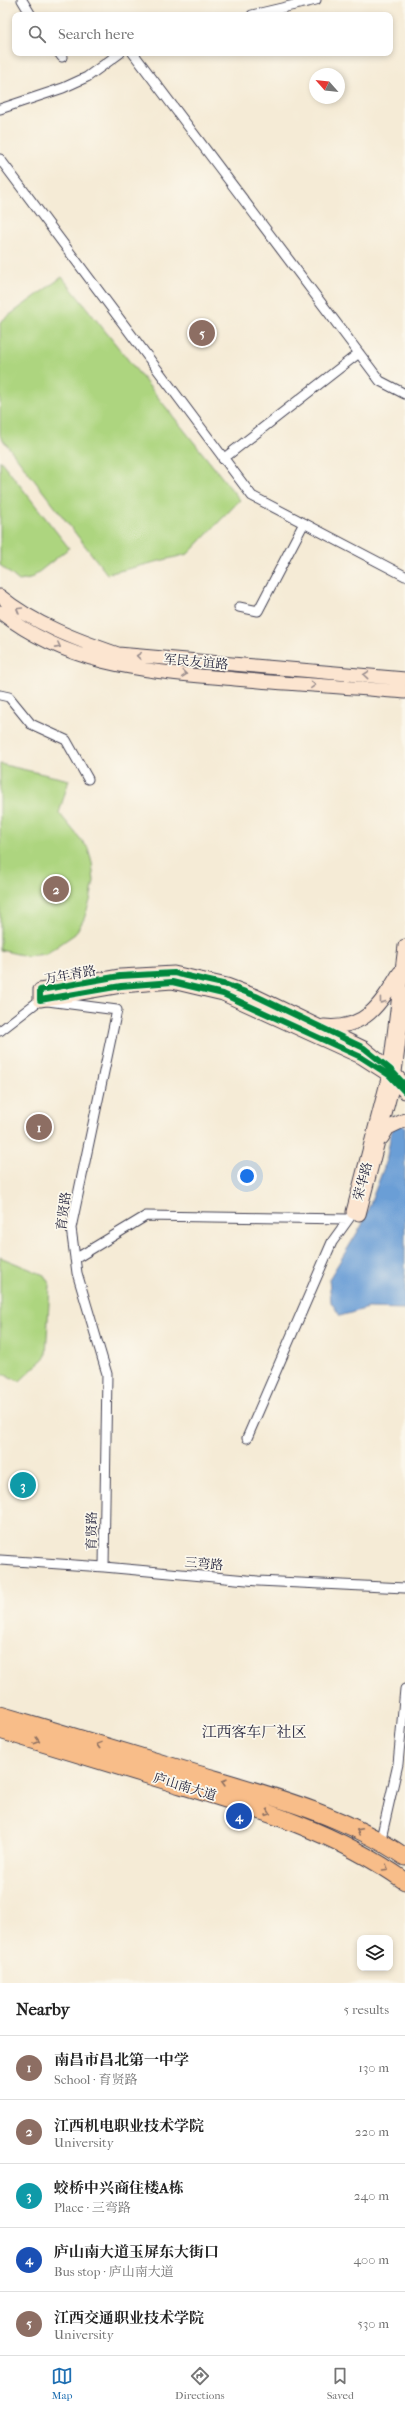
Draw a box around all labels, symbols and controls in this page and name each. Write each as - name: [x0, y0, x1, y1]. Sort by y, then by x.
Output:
- search box: [12, 12, 393, 56]
- icon: search: [26, 23, 48, 45]
- text: Search here: [58, 25, 134, 43]
- north arrow: [309, 68, 345, 104]
- pin: 5: [189, 318, 215, 348]
- one-way arrow: [16, 608, 23, 615]
- one-way arrow: [53, 641, 61, 649]
- street label: 军民友谊路: [163, 651, 229, 672]
- one-way arrow: [136, 652, 142, 661]
- one-way arrow: [180, 670, 187, 679]
- one-way arrow: [363, 671, 369, 680]
- one-way arrow: [310, 680, 316, 689]
- pin: 2: [43, 874, 69, 904]
- street label: 万年青路: [43, 963, 97, 986]
- one-way arrow: [380, 996, 387, 1003]
- pin: 1: [26, 1112, 52, 1142]
- street label: 荣华路: [350, 1160, 375, 1202]
- your location: [237, 1166, 257, 1186]
- street label: 育贤路: [53, 1191, 74, 1231]
- pin: 3: [10, 1470, 36, 1500]
- street label: 育贤路: [84, 1511, 99, 1551]
- street label: 三弯路: [184, 1554, 224, 1573]
- district label: 江西客车厂社区: [201, 1723, 307, 1741]
- one-way arrow: [34, 1736, 41, 1745]
- one-way arrow: [96, 1741, 103, 1750]
- street label: 庐山南大道: [152, 1770, 218, 1803]
- one-way arrow: [220, 1778, 227, 1787]
- pin: 4: [226, 1801, 252, 1831]
- one-way arrow: [265, 1809, 272, 1817]
- one-way arrow: [355, 1828, 363, 1836]
- one-way arrow: [382, 1863, 389, 1871]
- map controls: [357, 1935, 393, 1971]
- button: layers: [357, 1935, 393, 1971]
- text: Nearby: [16, 1999, 70, 2019]
- text: 5 results: [344, 2002, 389, 2017]
- text: 南昌市昌北第一中学: [54, 2051, 189, 2069]
- text: 1: [27, 2060, 31, 2075]
- text: 130 m: [358, 2060, 389, 2075]
- text: School · 育贤路: [54, 2072, 138, 2087]
- text: 江西机电职业技术学院: [54, 2117, 204, 2135]
- text: 2: [26, 2124, 32, 2139]
- text: 220 m: [355, 2124, 389, 2139]
- text: University: [54, 2135, 114, 2150]
- text: 蛟桥中兴商住楼A栋: [54, 2179, 184, 2197]
- text: 3: [26, 2188, 32, 2203]
- text: 240 m: [354, 2188, 389, 2203]
- text: Place · 三弯路: [54, 2200, 131, 2215]
- text: 庐山南大道玉屏东大街口: [54, 2243, 219, 2261]
- text: 4: [25, 2252, 33, 2267]
- text: 400 m: [353, 2252, 389, 2267]
- text: Bus stop · 庐山南大道: [54, 2264, 174, 2279]
- text: 江西交通职业技术学院: [54, 2309, 204, 2327]
- text: 5: [26, 2316, 32, 2331]
- text: 530 m: [357, 2316, 389, 2331]
- text: University: [54, 2327, 114, 2342]
- tab: Map: [51, 2365, 73, 2402]
- tab: Directions: [175, 2365, 225, 2402]
- tab: Saved: [327, 2365, 354, 2402]

